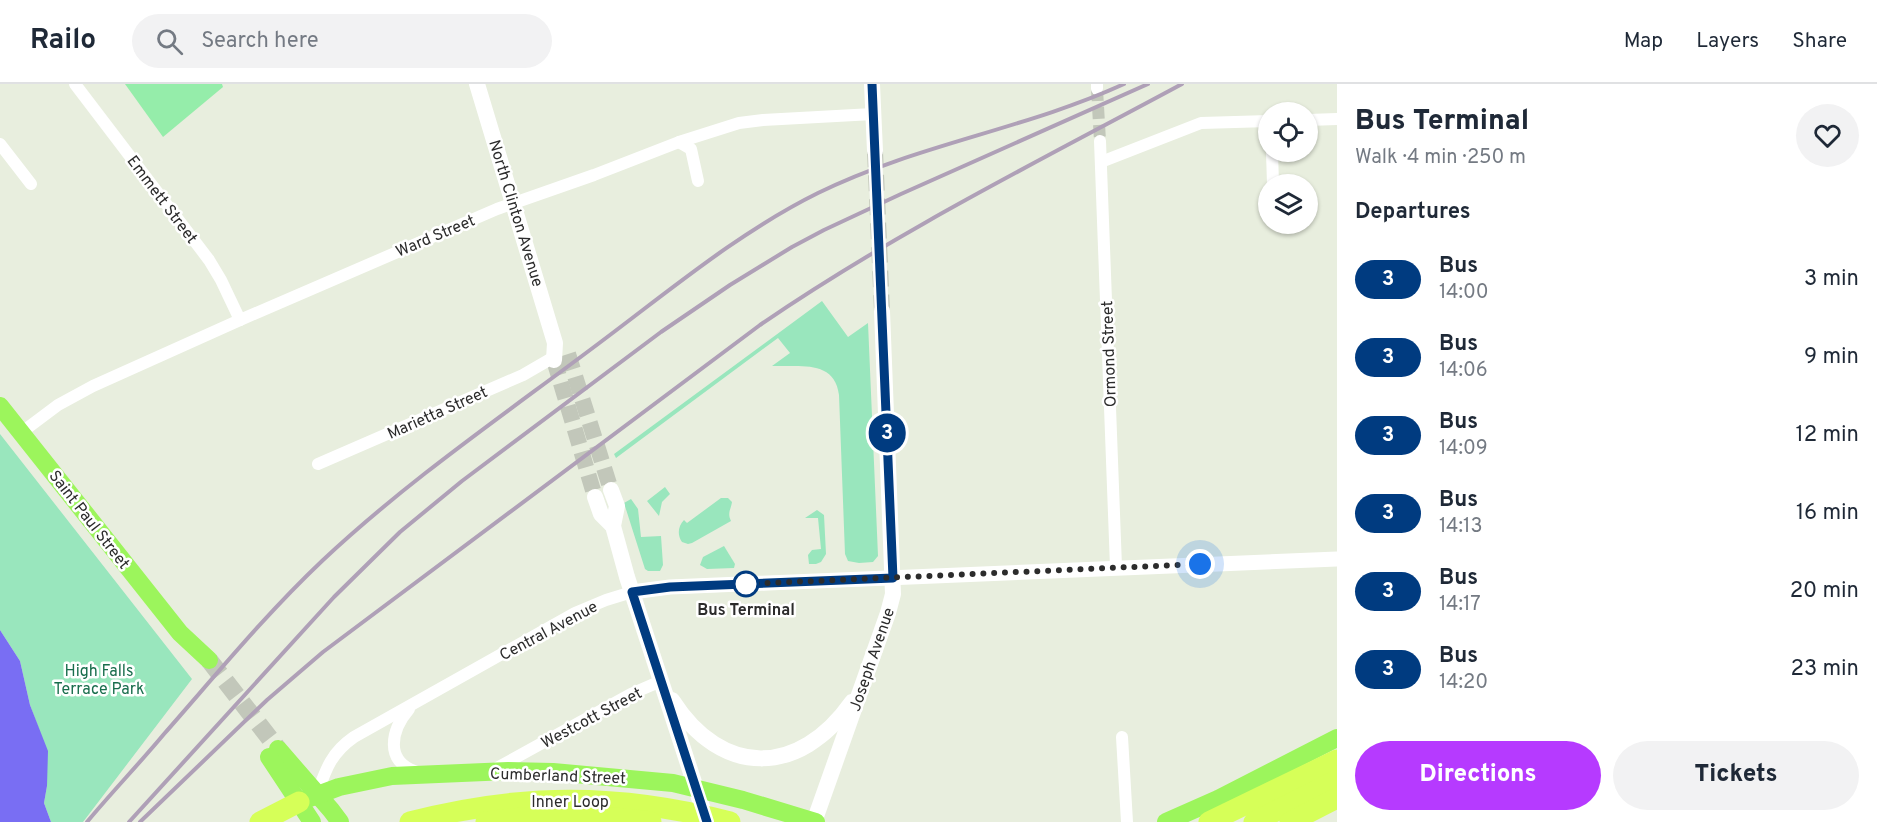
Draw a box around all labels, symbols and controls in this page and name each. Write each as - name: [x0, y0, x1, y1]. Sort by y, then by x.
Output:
- search box: [132, 14, 552, 68]
- text: Railo: [30, 23, 96, 59]
- icon: search: [153, 25, 186, 58]
- text: Search here: [201, 28, 319, 55]
- text: Map: [1624, 28, 1663, 55]
- text: Layers: [1696, 28, 1759, 55]
- text: Share: [1792, 28, 1847, 55]
- map controls: [1258, 102, 1318, 234]
- button: locate: [1258, 102, 1318, 162]
- text: Bus Terminal: [1355, 104, 1529, 140]
- button: heart: [1796, 104, 1859, 167]
- street label: North Clinton Avenue: [483, 138, 547, 290]
- text: Walk · 4 min · 250 m: [1355, 145, 1526, 171]
- street label: Emmett Street: [122, 152, 201, 248]
- button: layers: [1258, 174, 1318, 234]
- text: Departures: [1355, 199, 1471, 226]
- street label: Ward Street: [393, 211, 478, 263]
- text: Bus: [1439, 253, 1478, 280]
- text: 3: [1382, 266, 1394, 293]
- text: 3 min: [1804, 266, 1859, 293]
- text: 14:00: [1439, 280, 1489, 306]
- street label: Ormond Street: [1098, 300, 1122, 408]
- text: Bus: [1439, 331, 1478, 358]
- text: 3: [1382, 344, 1394, 371]
- text: 9 min: [1804, 344, 1859, 371]
- text: 14:06: [1439, 358, 1488, 384]
- street label: Marietta Street: [385, 383, 491, 445]
- text: Bus: [1439, 409, 1478, 436]
- line badge: 3: [868, 414, 906, 452]
- text: 3: [881, 420, 893, 447]
- text: 3: [1382, 422, 1394, 449]
- text: 12 min: [1796, 422, 1859, 449]
- text: 14:09: [1439, 436, 1488, 462]
- street label: Saint Paul Street: [44, 467, 133, 574]
- text: Bus: [1439, 487, 1478, 514]
- text: 3: [1382, 500, 1394, 527]
- text: 16 min: [1796, 500, 1859, 527]
- text: 14:13: [1439, 514, 1482, 540]
- your location: [1185, 549, 1215, 579]
- text: Bus: [1439, 565, 1478, 592]
- marker: Bus Terminal: [733, 571, 759, 597]
- text: 3: [1382, 578, 1394, 605]
- text: 20 min: [1790, 578, 1859, 605]
- text: 14:17: [1439, 592, 1481, 618]
- street label: Central Avenue: [496, 597, 602, 666]
- place label: Bus Terminal: [697, 601, 795, 621]
- street label: Joseph Avenue: [846, 605, 900, 714]
- text: Bus: [1439, 643, 1478, 670]
- text: 3: [1382, 656, 1394, 683]
- text: 23 min: [1791, 656, 1859, 683]
- park label: High Falls Terrace Park: [54, 662, 144, 700]
- text: 14:20: [1439, 670, 1488, 696]
- street label: Westcott Street: [538, 684, 646, 754]
- button: Directions: [1355, 741, 1601, 810]
- button: Tickets: [1613, 741, 1859, 810]
- street label: Cumberland Street: [490, 765, 626, 789]
- street label: Inner Loop: [531, 793, 609, 813]

